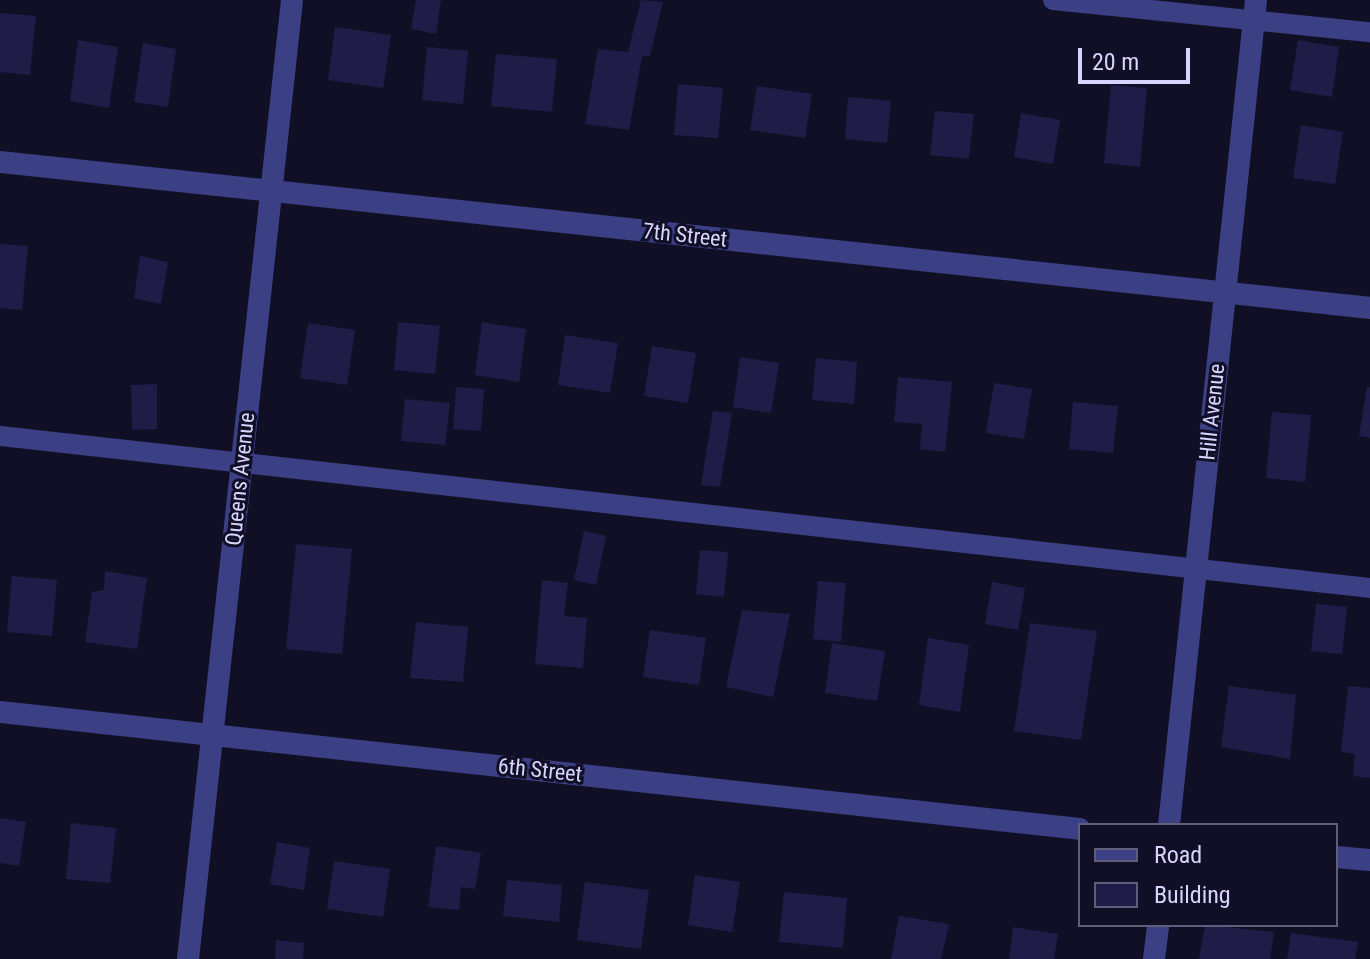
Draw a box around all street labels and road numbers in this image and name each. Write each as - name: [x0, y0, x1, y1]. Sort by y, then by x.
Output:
- street label: 7th Street: [642, 217, 728, 253]
- street label: Hill Avenue: [1194, 362, 1230, 462]
- street label: Queens Avenue: [220, 411, 260, 547]
- street label: 6th Street: [497, 752, 583, 788]

